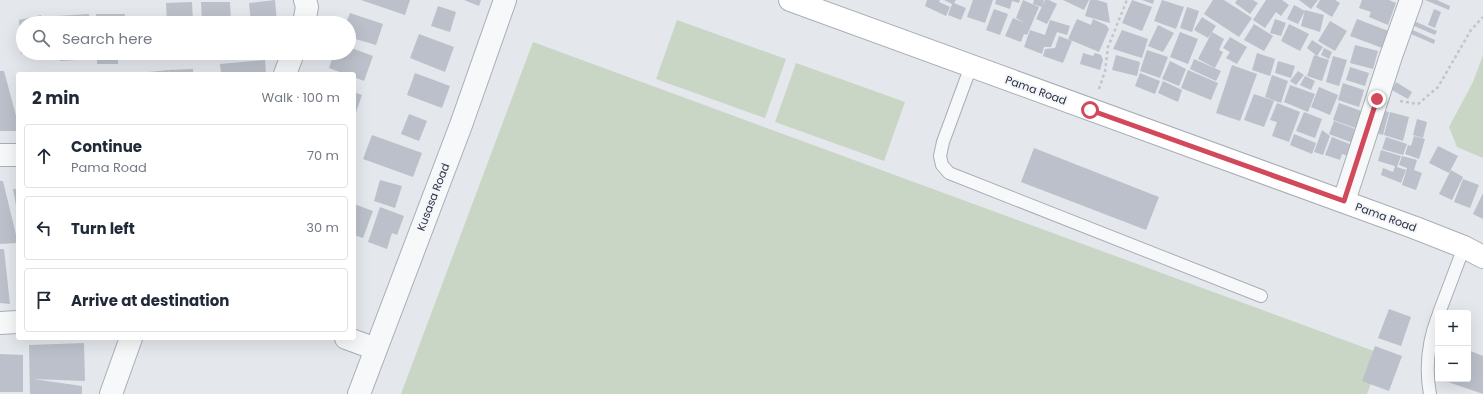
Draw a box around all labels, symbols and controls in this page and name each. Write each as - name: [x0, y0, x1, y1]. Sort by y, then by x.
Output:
- search box: [16, 16, 356, 60]
- icon: search: [30, 27, 52, 49]
- text: Search here: [62, 28, 152, 49]
- street label: Pama Road: [1003, 72, 1069, 108]
- text: 2 min: [32, 86, 80, 110]
- text: Walk · 100 m: [262, 88, 340, 107]
- route end: [1368, 90, 1386, 108]
- route start: [1081, 101, 1099, 119]
- text: Continue: [71, 136, 142, 157]
- icon: ahead: [33, 145, 55, 167]
- text: 70 m: [307, 146, 339, 165]
- text: Pama Road: [71, 158, 147, 177]
- street label: Kusasa Road: [413, 161, 453, 233]
- street label: Pama Road: [1353, 199, 1419, 235]
- icon: left: [33, 217, 55, 239]
- text: Turn left: [71, 218, 135, 239]
- text: 30 m: [306, 218, 339, 237]
- icon: arrive: [33, 289, 55, 311]
- text: Arrive at destination: [71, 290, 229, 311]
- map controls: [1435, 310, 1471, 382]
- button: +: [1435, 310, 1471, 346]
- button: −: [1435, 346, 1471, 382]

